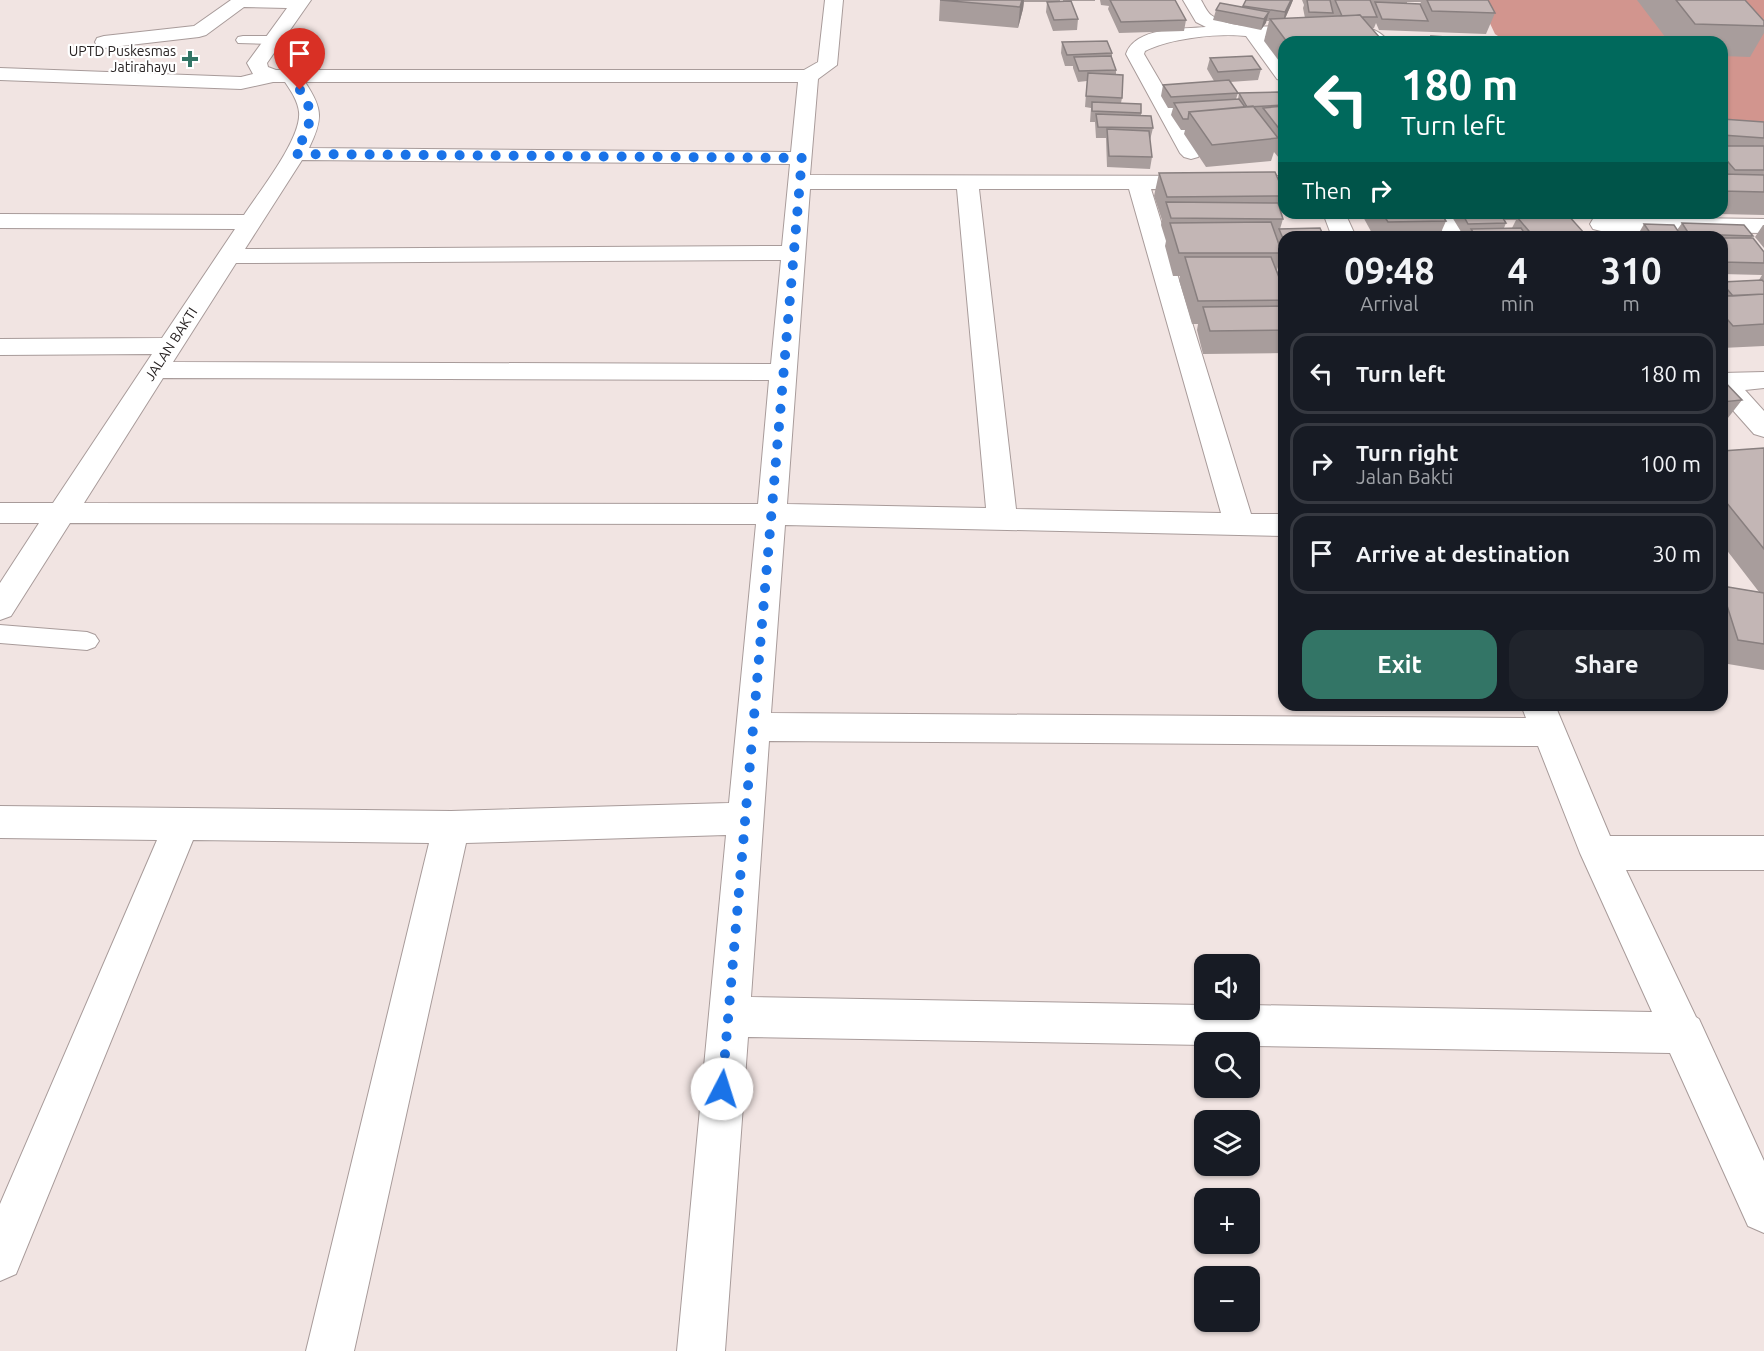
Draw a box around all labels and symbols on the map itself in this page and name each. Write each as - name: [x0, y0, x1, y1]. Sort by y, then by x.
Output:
- pin: [274, 28, 325, 90]
- place label: UPTD Puskesmas Jatirahayu: [69, 43, 176, 75]
- marker: UPTD Puskesmas Jatirahayu: [181, 50, 199, 68]
- street label: JALAN BAKTI: [141, 304, 201, 384]
- position arrow: [690, 1057, 754, 1121]

